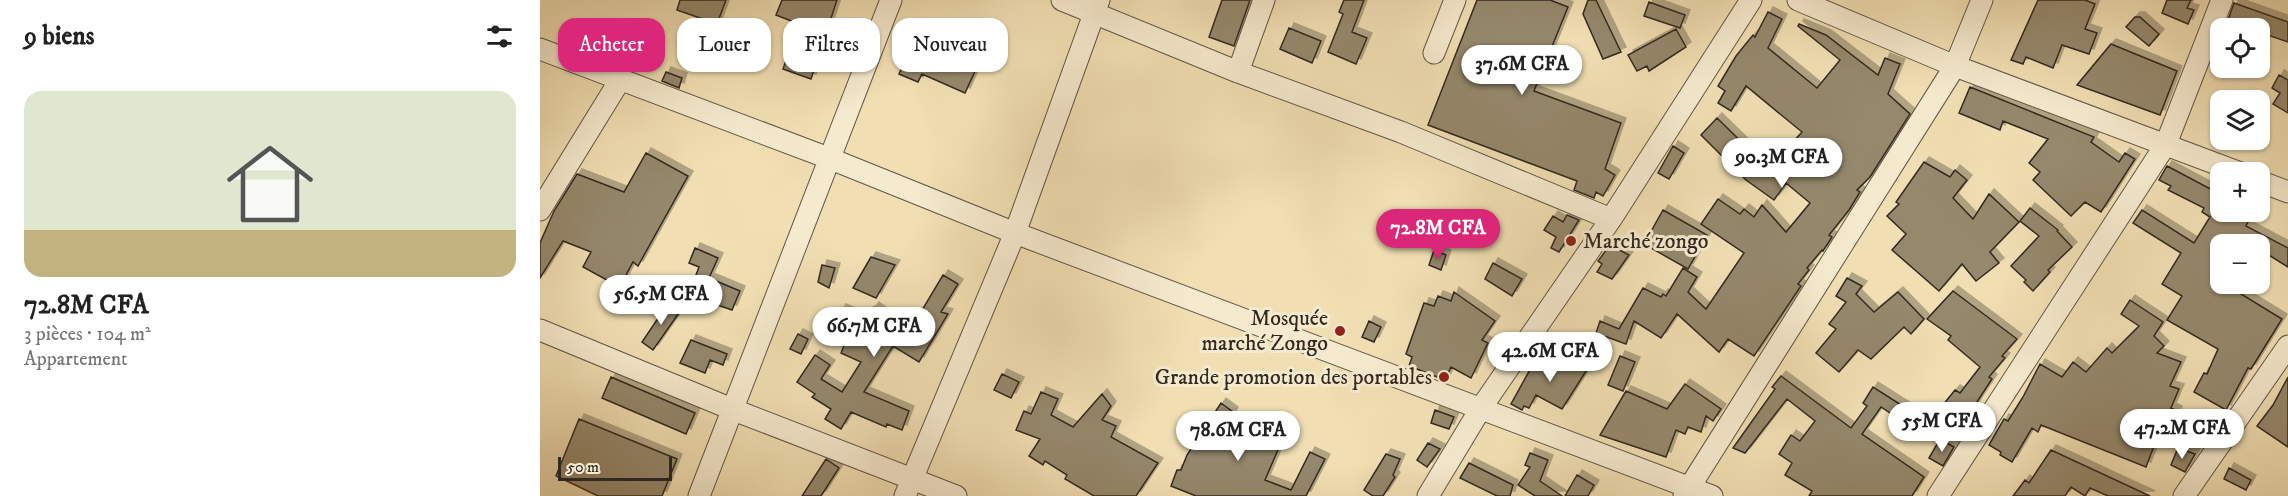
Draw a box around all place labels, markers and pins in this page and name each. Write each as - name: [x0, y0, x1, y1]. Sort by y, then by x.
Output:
- pin: 37.6M CFA: [1453, 45, 1591, 96]
- pin: 90.3M CFA: [1713, 138, 1851, 189]
- pin: 72.8M CFA: [1369, 209, 1507, 260]
- place label: Marché zongo: [1583, 228, 1708, 255]
- marker: Marché zongo: [1564, 234, 1578, 248]
- pin: 56.5M CFA: [592, 275, 730, 326]
- place label: Mosquée marché Zongo: [1202, 305, 1328, 357]
- pin: 66.7M CFA: [805, 307, 943, 358]
- marker: Mosquée marché Zongo: [1333, 324, 1347, 338]
- pin: 42.6M CFA: [1481, 332, 1619, 383]
- place label: Grande promotion des portables: [1155, 364, 1432, 391]
- marker: Grande promotion des portables: [1437, 370, 1451, 384]
- pin: 55M CFA: [1887, 402, 1997, 453]
- pin: 47.2M CFA: [2113, 409, 2251, 460]
- pin: 78.6M CFA: [1169, 411, 1307, 462]

